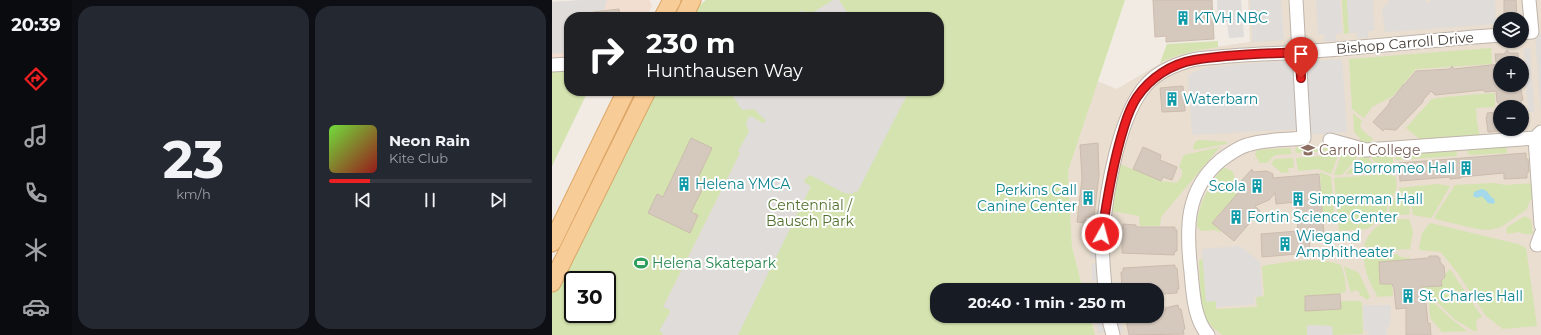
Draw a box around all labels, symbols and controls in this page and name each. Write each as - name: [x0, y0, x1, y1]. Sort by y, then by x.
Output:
- place label: KTVH NBC: [1194, 9, 1268, 27]
- building icon: KTVH NBC: [1175, 10, 1191, 26]
- map controls: [1493, 12, 1529, 136]
- button: layers: [1493, 12, 1529, 48]
- text: 20:39: [11, 14, 61, 36]
- text: 230 m: [646, 26, 735, 60]
- icon: right: [580, 28, 632, 80]
- street label: Bishop Carroll Drive: [1335, 28, 1475, 58]
- pin: [1284, 37, 1318, 78]
- icon: arrive: [1290, 43, 1312, 65]
- button: +: [1493, 56, 1529, 92]
- text: Hunthausen Way: [646, 60, 803, 82]
- icon: directions: [22, 65, 50, 93]
- place label: Waterbarn: [1183, 90, 1258, 108]
- building icon: Waterbarn: [1164, 91, 1180, 107]
- button: −: [1493, 100, 1529, 136]
- icon: music: [22, 122, 50, 150]
- text: 23: [163, 128, 224, 191]
- text: Neon Rain: [389, 131, 470, 150]
- place label: Carroll College: [1319, 141, 1420, 159]
- school or university icon: Carroll College: [1300, 142, 1316, 158]
- text: Kite Club: [389, 150, 448, 166]
- place label: Borromeo Hall: [1353, 159, 1455, 177]
- building icon: Borromeo Hall: [1458, 160, 1474, 176]
- place label: Helena YMCA: [695, 175, 791, 193]
- building icon: Helena YMCA: [676, 176, 692, 192]
- place label: Scola: [1209, 177, 1246, 195]
- building icon: Scola: [1249, 178, 1265, 194]
- icon: phone: [22, 179, 50, 207]
- place label: Perkins Call Canine Center: [977, 181, 1077, 215]
- text: km/h: [176, 186, 211, 202]
- icon: previous: [352, 189, 374, 211]
- icon: pause: [419, 189, 441, 211]
- icon: next: [487, 189, 509, 211]
- building icon: Perkins Call Canine Center: [1080, 190, 1096, 206]
- place label: Simperman Hall: [1309, 190, 1423, 208]
- building icon: Simperman Hall: [1290, 191, 1306, 207]
- park label: Centennial / Bausch Park: [766, 196, 855, 230]
- place label: Fortin Science Center: [1247, 208, 1398, 226]
- building icon: Fortin Science Center: [1228, 209, 1244, 225]
- position arrow: [1081, 213, 1123, 255]
- place label: Wiegand Amphitheater: [1296, 227, 1395, 261]
- icon: climate: [22, 236, 50, 264]
- building icon: Wiegand Amphitheater: [1277, 236, 1293, 252]
- place label: Helena Skatepark: [652, 254, 777, 272]
- sports icon: Helena Skatepark: [633, 255, 649, 271]
- speed limit sign: 30: [564, 271, 616, 323]
- place label: St. Charles Hall: [1419, 287, 1523, 305]
- building icon: St. Charles Hall: [1400, 288, 1416, 304]
- icon: car: [22, 293, 50, 321]
- text: 20:40 · 1 min · 250 m: [968, 293, 1126, 312]

